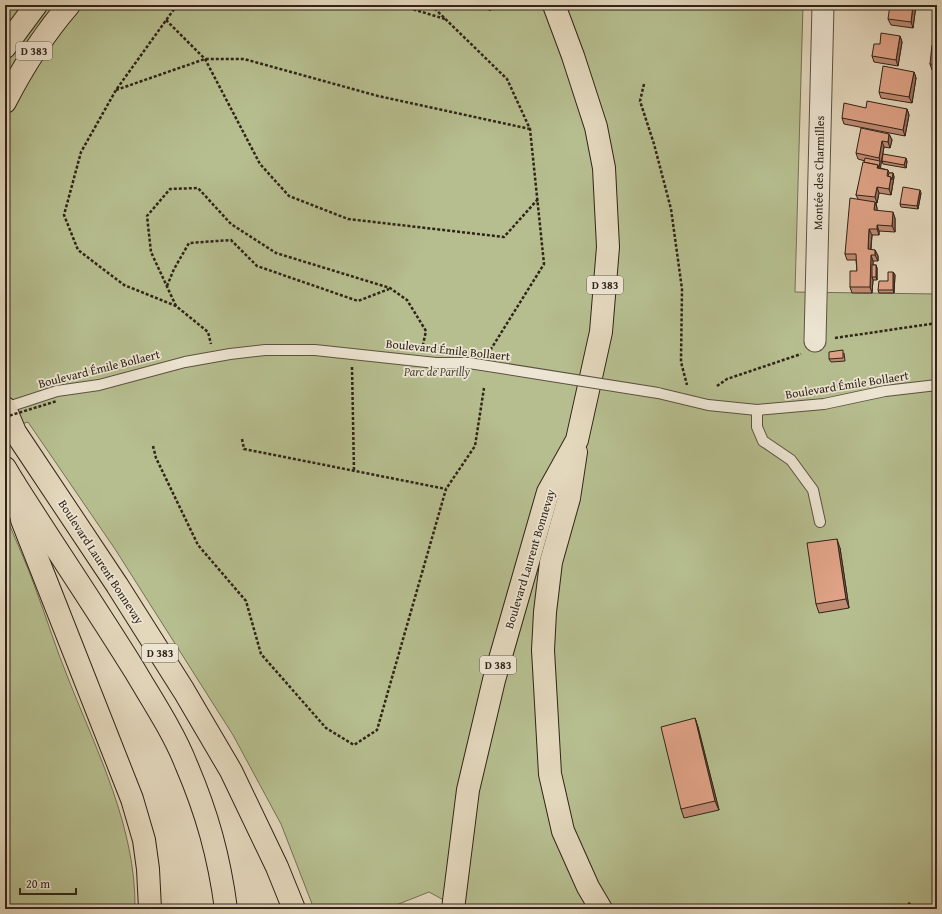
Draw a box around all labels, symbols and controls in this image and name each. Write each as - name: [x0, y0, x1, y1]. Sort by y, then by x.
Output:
- road number: D 383: [16, 42, 52, 60]
- street label: Montée des Charmilles: [809, 115, 828, 230]
- road number: D 383: [587, 276, 623, 294]
- street label: Boulevard Émile Bollaert: [385, 335, 512, 365]
- street label: Boulevard Émile Bollaert: [36, 345, 162, 392]
- park label: Parc de Parilly: [403, 363, 471, 380]
- street label: Boulevard Émile Bollaert: [784, 366, 911, 403]
- street label: Boulevard Laurent Bonnevay: [500, 487, 559, 631]
- street label: Boulevard Laurent Bonnevay: [55, 496, 148, 627]
- road number: D 383: [142, 644, 178, 662]
- road number: D 383: [480, 656, 516, 674]
- scale bar: [20, 870, 76, 896]
- text: 20 m: [26, 875, 50, 892]

